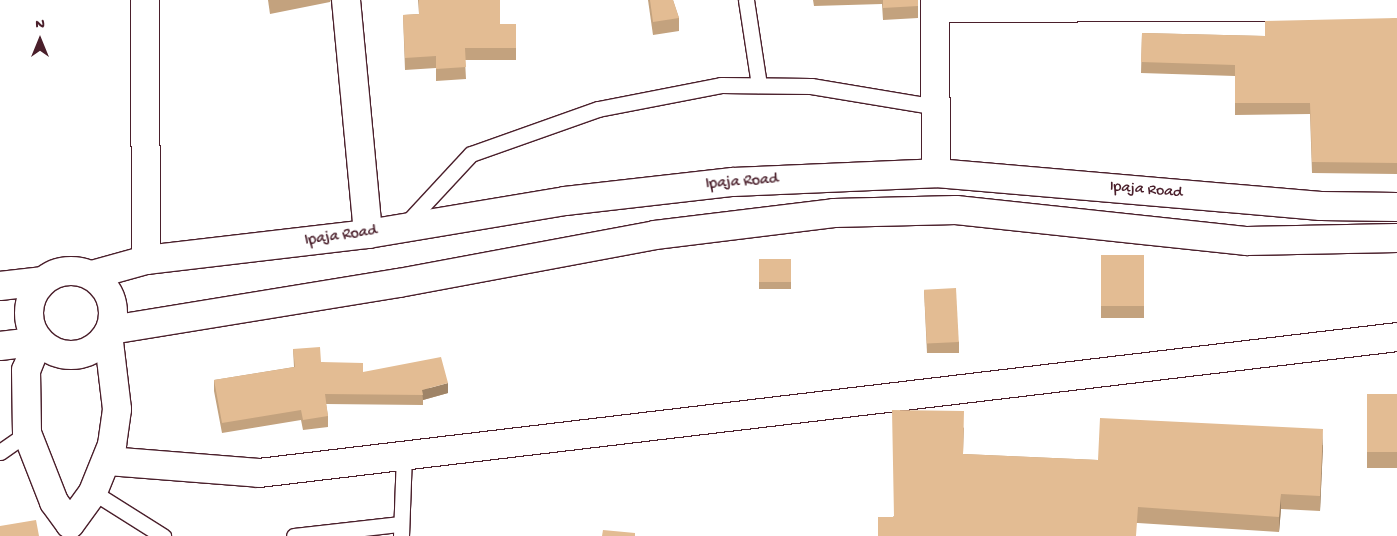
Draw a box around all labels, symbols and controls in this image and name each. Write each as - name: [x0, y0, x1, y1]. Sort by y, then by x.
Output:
- north arrow: [15, 15, 65, 65]
- text: N: [35, 16, 45, 33]
- street label: Ipaja Road: [705, 171, 779, 195]
- street label: Ipaja Road: [1109, 178, 1183, 204]
- street label: Ipaja Road: [304, 222, 378, 252]

